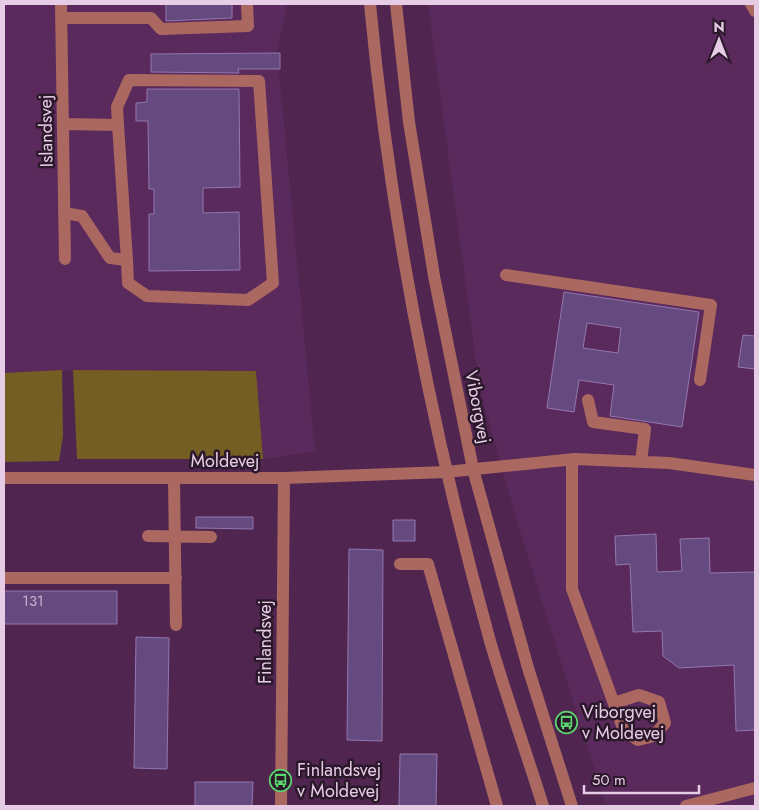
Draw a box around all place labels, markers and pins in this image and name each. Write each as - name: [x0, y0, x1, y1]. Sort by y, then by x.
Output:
- place label: Viborgvej v Moldevej: [582, 699, 665, 746]
- bus stop icon: Viborgvej v Moldevej: [554, 710, 578, 734]
- place label: Finlandsvej v Moldevej: [297, 757, 381, 804]
- bus stop icon: Finlandsvej v Moldevej: [269, 768, 293, 792]

